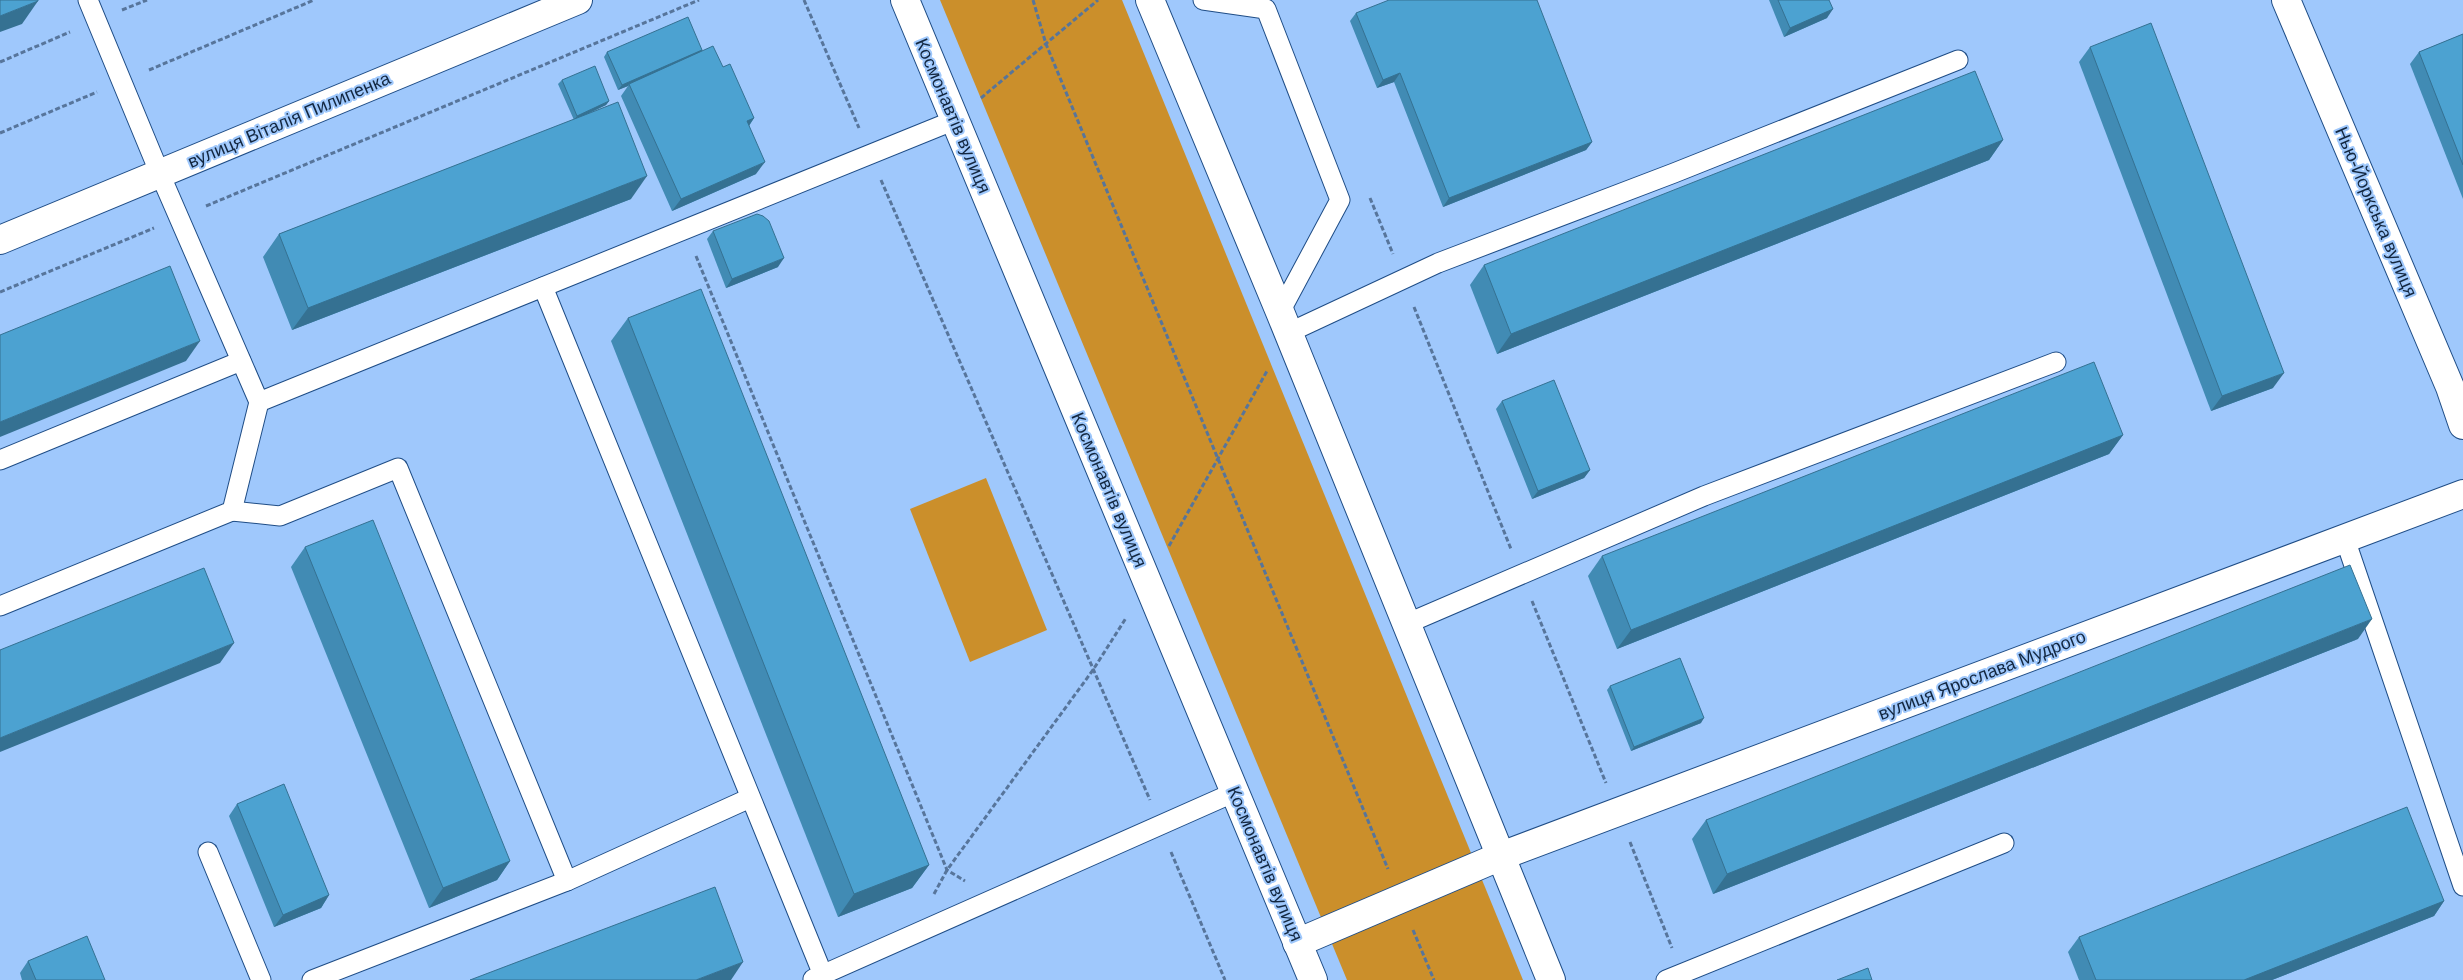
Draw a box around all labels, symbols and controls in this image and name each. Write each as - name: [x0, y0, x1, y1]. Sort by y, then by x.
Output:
- street label: Космонавтів вулиця: [911, 36, 995, 196]
- street label: вулиця Віталія Пилипенка: [185, 68, 394, 172]
- street label: Нью-Йоркська вулиця: [2331, 123, 2422, 300]
- street label: Космонавтів вулиця: [1067, 410, 1151, 570]
- street label: вулиця Ярослава Мудрого: [1875, 626, 2089, 724]
- street label: Космонавтів вулиця: [1223, 784, 1307, 944]

